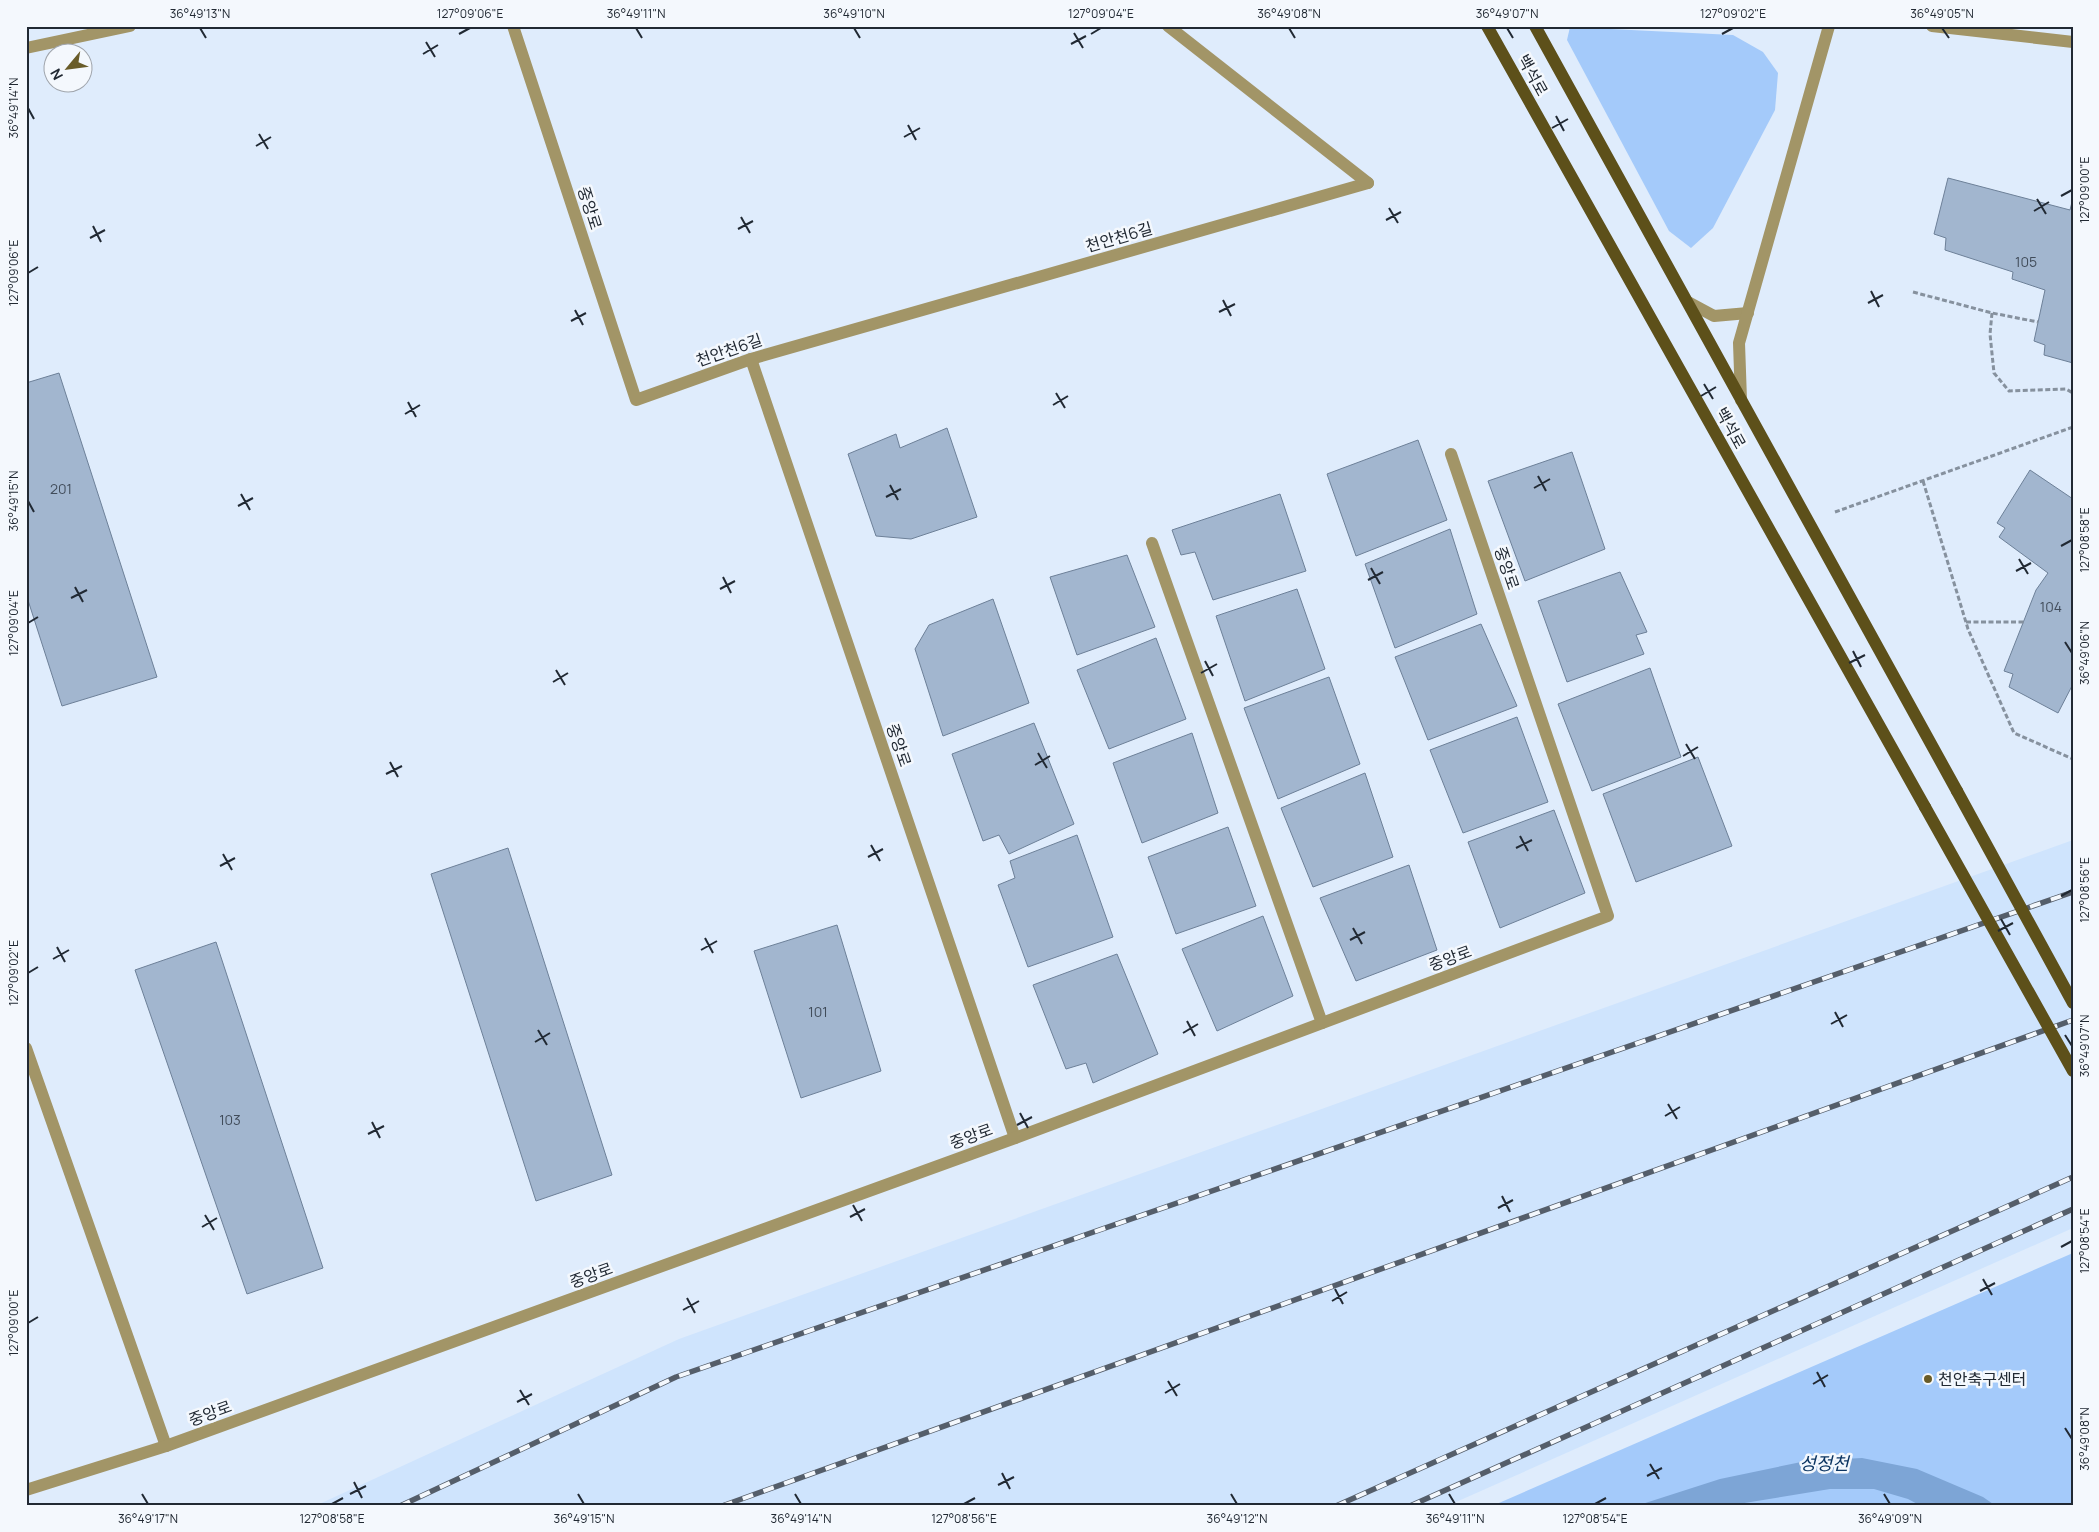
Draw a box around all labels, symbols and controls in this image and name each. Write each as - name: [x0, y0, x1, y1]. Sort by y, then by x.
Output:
- text: 36°49'13"N: [170, 5, 230, 22]
- text: 127°09'06"E: [437, 5, 503, 22]
- text: 36°49'11"N: [607, 5, 665, 22]
- text: 36°49'10"N: [823, 5, 885, 22]
- text: 127°09'04"E: [1068, 5, 1134, 22]
- text: 36°49'08"N: [1257, 5, 1321, 22]
- text: 36°49'07"N: [1476, 5, 1538, 22]
- text: 127°09'02"E: [1700, 5, 1766, 22]
- text: 36°49'05"N: [1910, 5, 1974, 22]
- north arrow: [42, 42, 92, 92]
- street label: 백석로: [1513, 50, 1553, 100]
- text: N: [45, 66, 67, 84]
- text: 36°49'14"N: [5, 78, 22, 138]
- text: 127°09'00"E: [2076, 157, 2093, 223]
- street label: 중앙로: [573, 184, 607, 233]
- street label: 천안천6길: [1083, 217, 1155, 257]
- text: 127°09'06"E: [5, 240, 22, 306]
- house number: 105: [2015, 252, 2037, 271]
- street label: 천안천6길: [693, 328, 765, 372]
- street label: 백석로: [1711, 403, 1751, 453]
- text: 36°49'15"N: [5, 471, 22, 531]
- house number: 201: [50, 479, 72, 498]
- text: 127°08'58"E: [2076, 507, 2093, 573]
- street label: 중앙로: [1489, 544, 1525, 593]
- text: 127°09'04"E: [5, 590, 22, 656]
- house number: 104: [2040, 597, 2062, 616]
- text: 36°49'06"N: [2076, 621, 2093, 685]
- street label: 중앙로: [881, 721, 917, 770]
- text: 127°08'56"E: [2076, 857, 2093, 923]
- text: 127°09'02"E: [5, 940, 22, 1006]
- street label: 중앙로: [1425, 940, 1475, 976]
- house number: 101: [808, 1002, 828, 1021]
- text: 36°49'07"N: [2076, 1015, 2093, 1077]
- house number: 103: [219, 1110, 241, 1129]
- street label: 중앙로: [946, 1118, 996, 1154]
- text: 127°08'54"E: [2076, 1208, 2093, 1273]
- street label: 중앙로: [566, 1257, 616, 1293]
- text: 127°09'00"E: [5, 1290, 22, 1356]
- place label: 천안축구센터: [1938, 1368, 2026, 1390]
- marker: 천안축구센터: [1922, 1373, 1934, 1385]
- street label: 중앙로: [185, 1395, 235, 1431]
- text: 36°49'08"N: [2076, 1407, 2093, 1471]
- water label: 성정천: [1799, 1451, 1851, 1475]
- text: 36°49'17"N: [118, 1510, 178, 1527]
- text: 127°08'58"E: [299, 1510, 365, 1527]
- text: 36°49'15"N: [554, 1510, 614, 1527]
- text: 36°49'14"N: [771, 1510, 831, 1527]
- text: 127°08'56"E: [931, 1510, 997, 1527]
- text: 36°49'12"N: [1207, 1510, 1267, 1527]
- text: 36°49'11"N: [1426, 1510, 1484, 1527]
- text: 127°08'54"E: [1563, 1510, 1628, 1527]
- text: 36°49'09"N: [1858, 1510, 1922, 1527]

